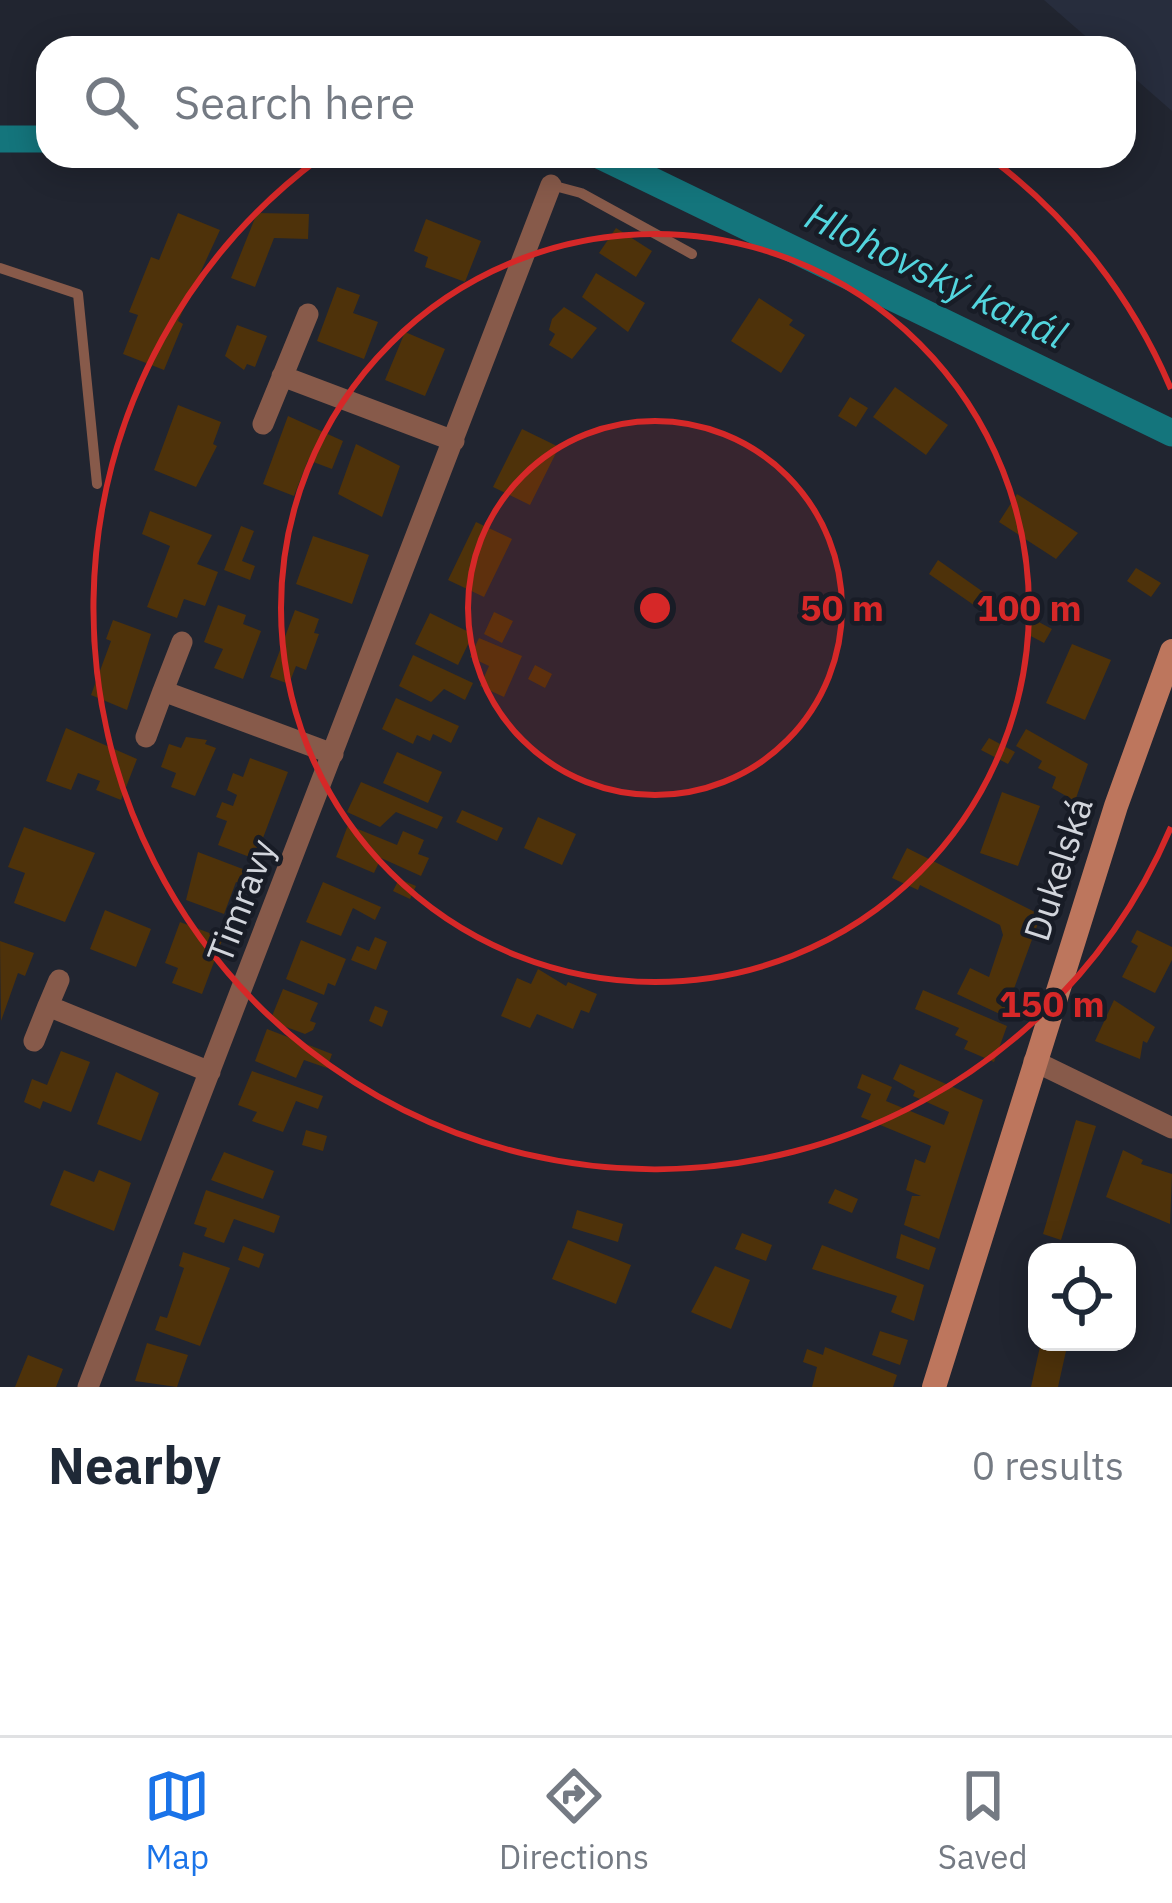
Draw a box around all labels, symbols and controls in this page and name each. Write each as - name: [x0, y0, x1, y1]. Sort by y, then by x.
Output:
- search box: [36, 36, 1136, 168]
- icon: search: [78, 69, 144, 135]
- text: Search here: [174, 73, 415, 131]
- water label: Hlohovský kanál: [798, 189, 1076, 360]
- text: 50 m: [800, 584, 884, 631]
- text: 100 m: [976, 584, 1082, 631]
- centre of rings: [634, 587, 676, 629]
- street label: Dukelská: [1012, 791, 1103, 947]
- street label: Timravy: [196, 832, 286, 969]
- text: 150 m: [999, 980, 1105, 1027]
- map controls: [1028, 1243, 1136, 1351]
- button: locate: [1028, 1243, 1136, 1351]
- text: Nearby: [48, 1432, 221, 1498]
- text: 0 results: [972, 1440, 1124, 1491]
- tab: Map: [144, 1763, 210, 1878]
- tab: Directions: [499, 1763, 649, 1878]
- tab: Saved: [938, 1763, 1028, 1878]

